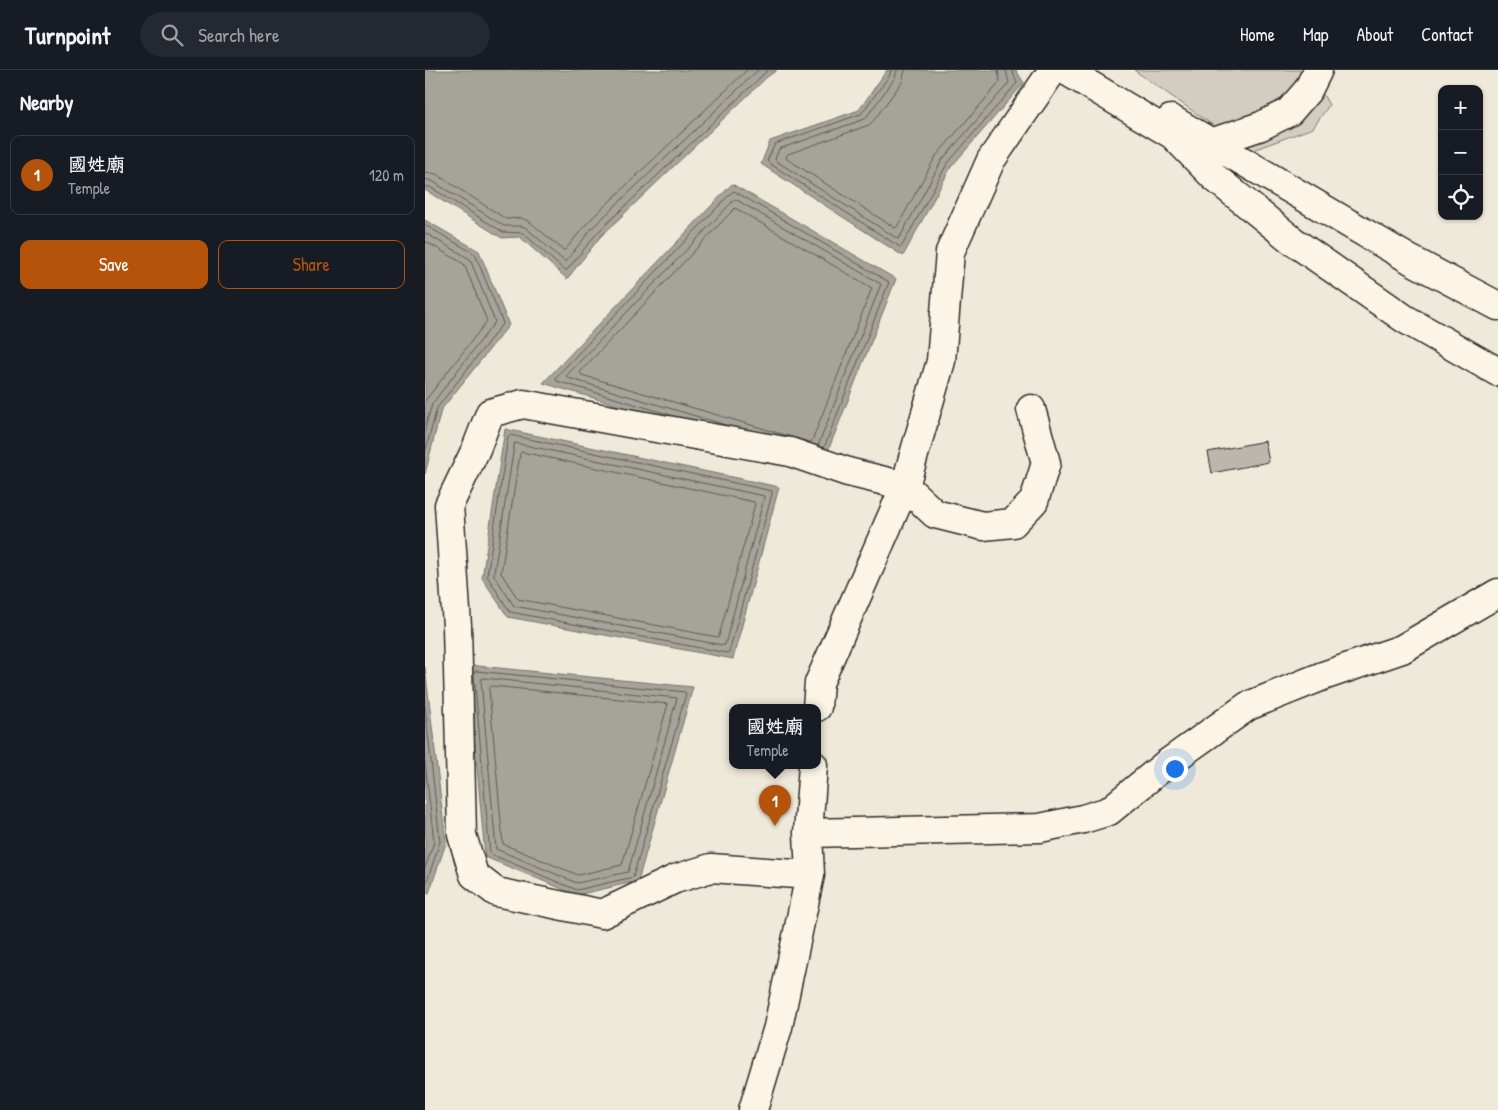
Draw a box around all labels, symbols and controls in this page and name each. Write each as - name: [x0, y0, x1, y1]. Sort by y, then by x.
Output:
- search box: [140, 12, 490, 57]
- text: Turnpoint: [25, 19, 110, 51]
- icon: search: [158, 21, 186, 49]
- text: Search here: [198, 22, 280, 48]
- text: Home: [1240, 22, 1275, 47]
- text: Map: [1303, 22, 1328, 47]
- text: About: [1356, 22, 1393, 47]
- text: Contact: [1421, 22, 1473, 47]
- map controls: [1438, 85, 1483, 220]
- button: +: [1438, 85, 1483, 130]
- text: Nearby: [20, 88, 73, 117]
- button: −: [1438, 130, 1483, 175]
- text: 國姓廟: [68, 151, 125, 177]
- text: 1: [34, 164, 40, 186]
- text: 120 m: [369, 164, 404, 186]
- button: locate: [1438, 175, 1483, 220]
- text: Temple: [68, 177, 110, 199]
- button: Save: [20, 240, 208, 289]
- button: Share: [218, 240, 405, 289]
- popup: [729, 704, 821, 769]
- text: 國姓廟: [746, 713, 804, 739]
- text: Temple: [746, 739, 789, 761]
- your location: [1162, 756, 1188, 782]
- pin: 1: [759, 785, 791, 826]

